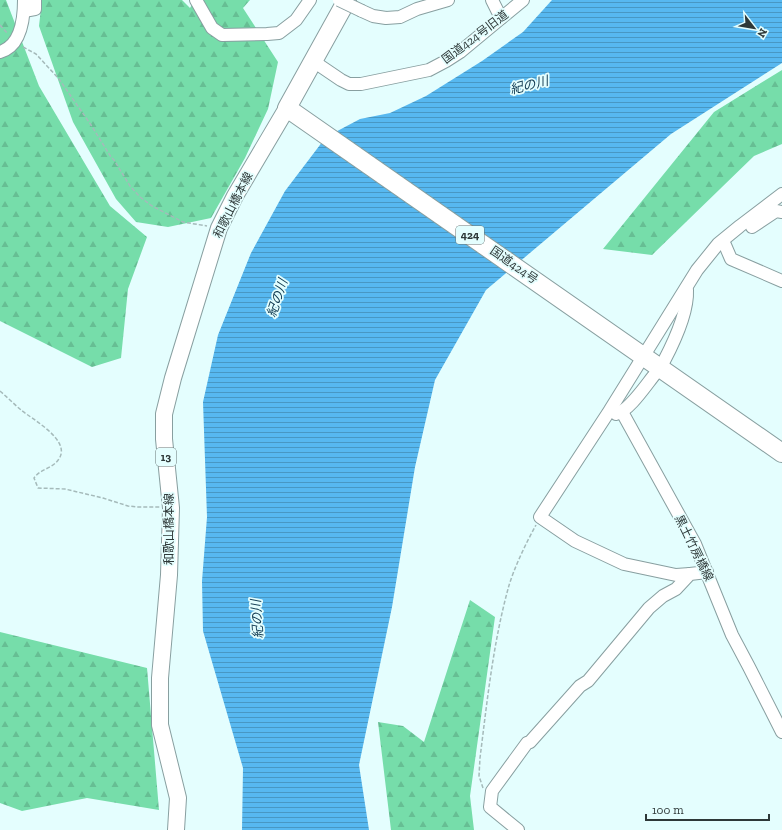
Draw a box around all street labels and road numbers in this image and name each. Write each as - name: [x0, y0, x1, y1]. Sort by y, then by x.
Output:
- street label: 国道424号旧道: [439, 8, 511, 66]
- street label: 和歌山橋本線: [210, 170, 256, 240]
- road number: 424: [456, 226, 484, 244]
- street label: 国道424号: [487, 243, 541, 287]
- road number: 13: [156, 448, 176, 466]
- street label: 和歌山橋本線: [162, 493, 176, 565]
- street label: 黒土竹房橋線: [672, 513, 716, 583]

